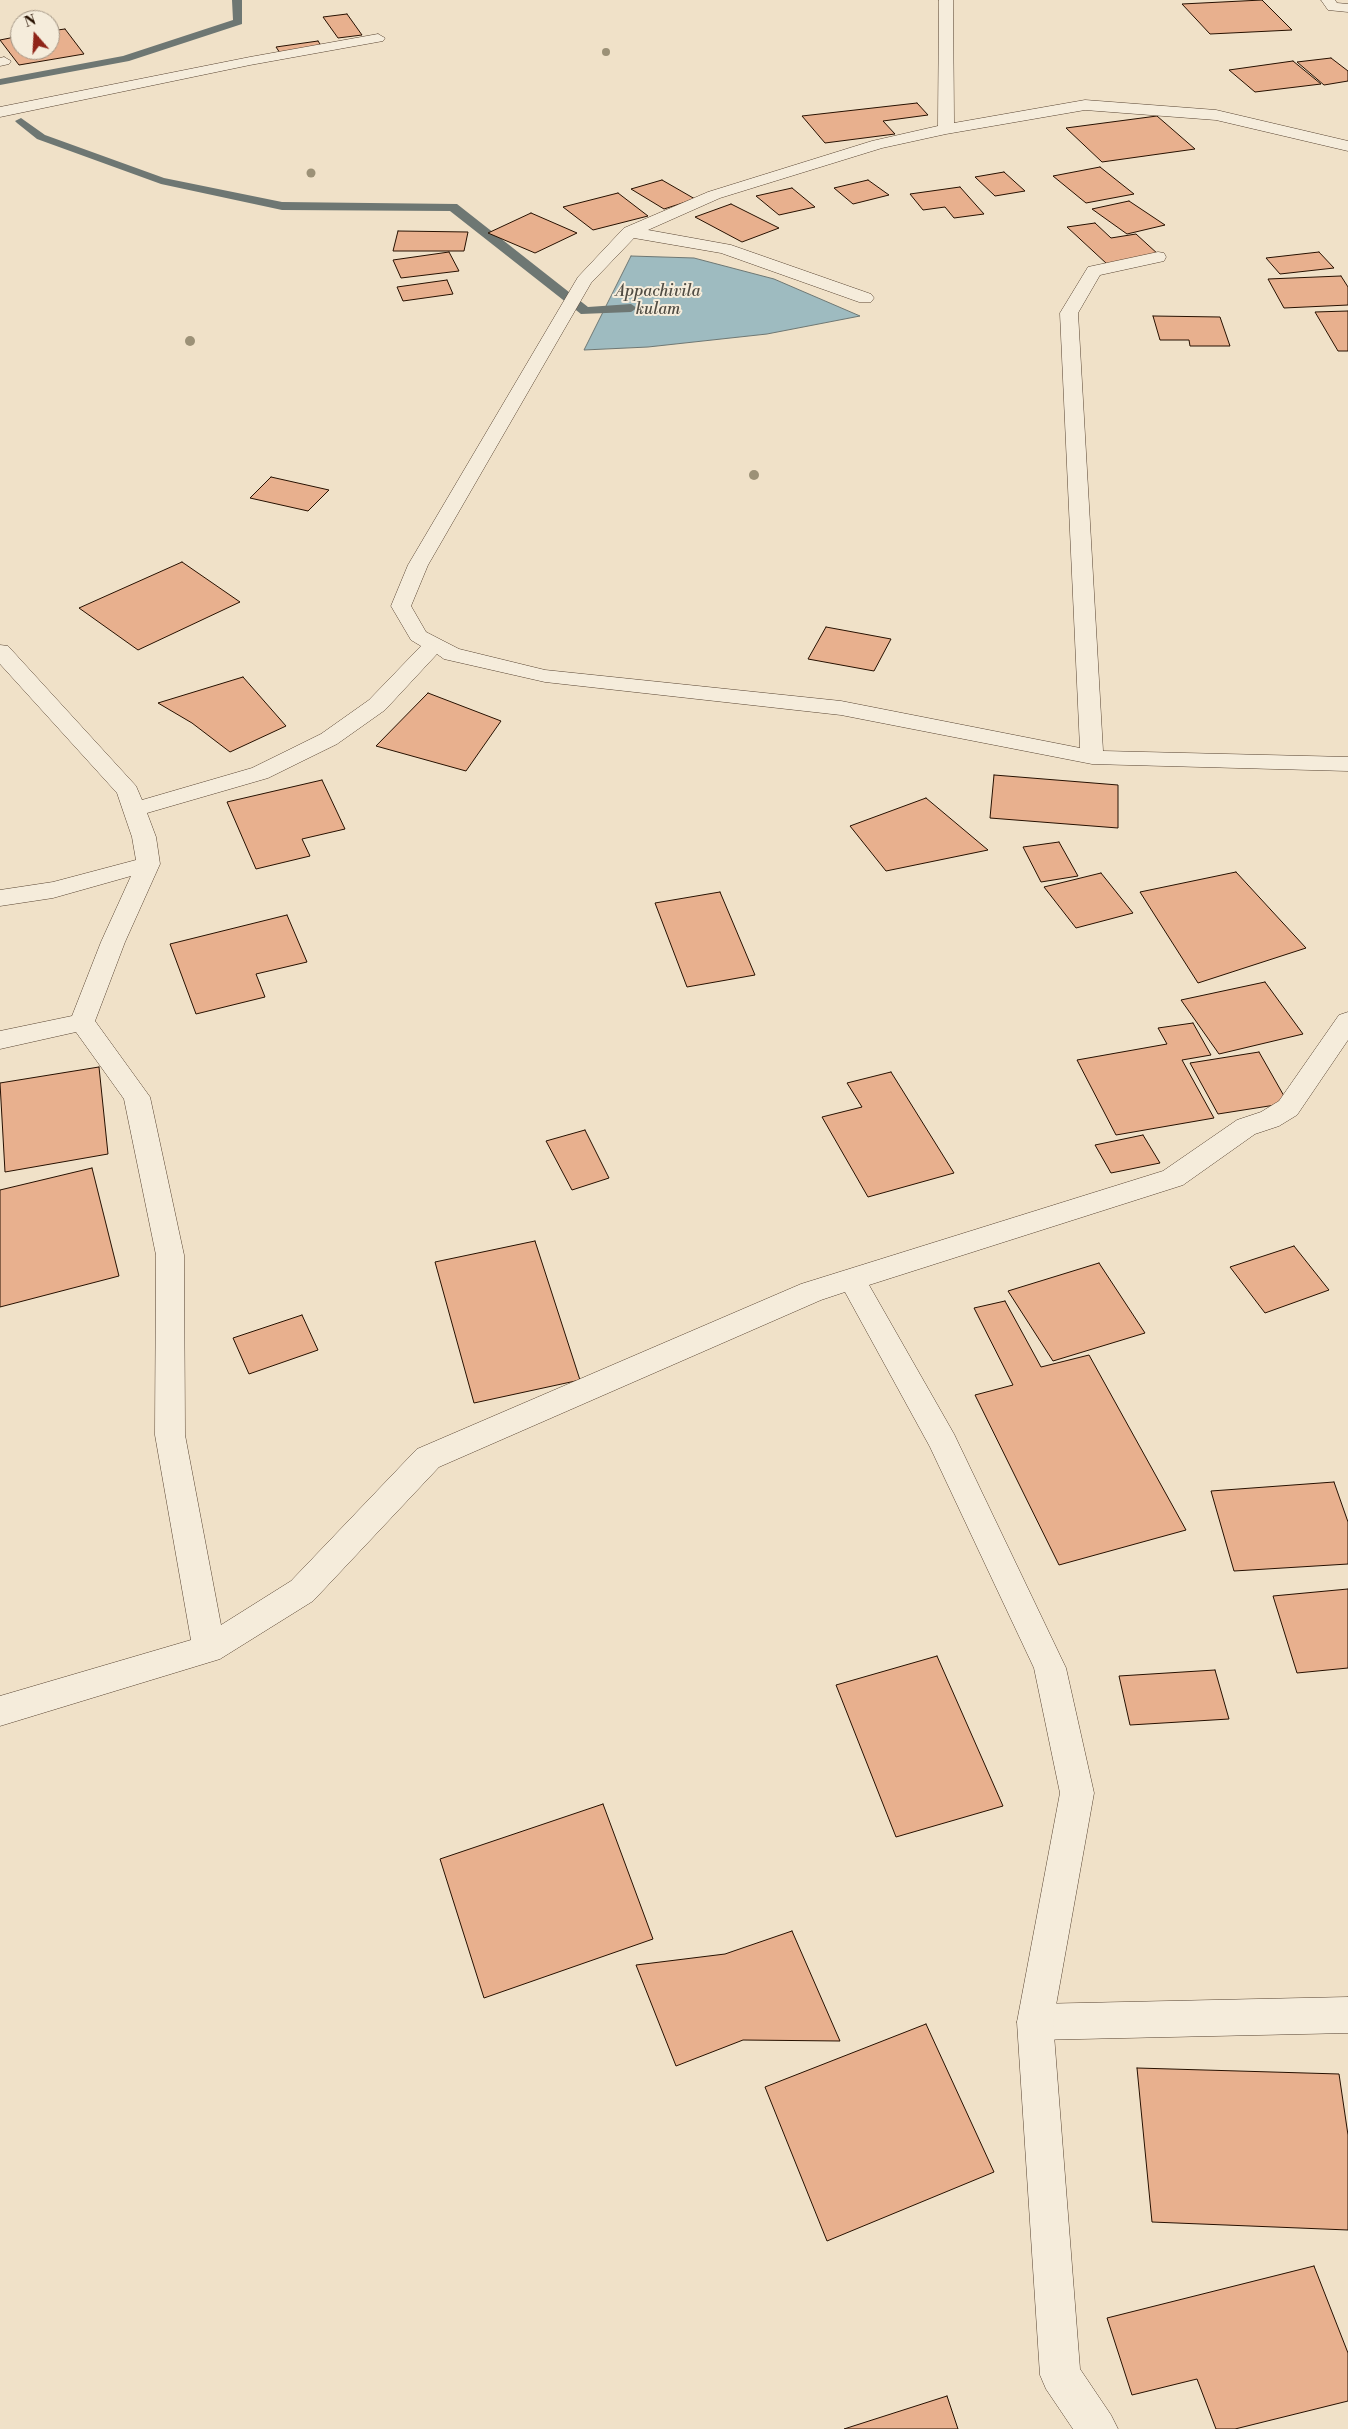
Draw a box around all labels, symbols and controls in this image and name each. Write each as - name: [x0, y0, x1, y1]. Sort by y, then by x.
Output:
- north arrow: [10, 10, 60, 60]
- text: N: [22, 11, 39, 32]
- water label: Appachivila kulam: [616, 282, 700, 320]

